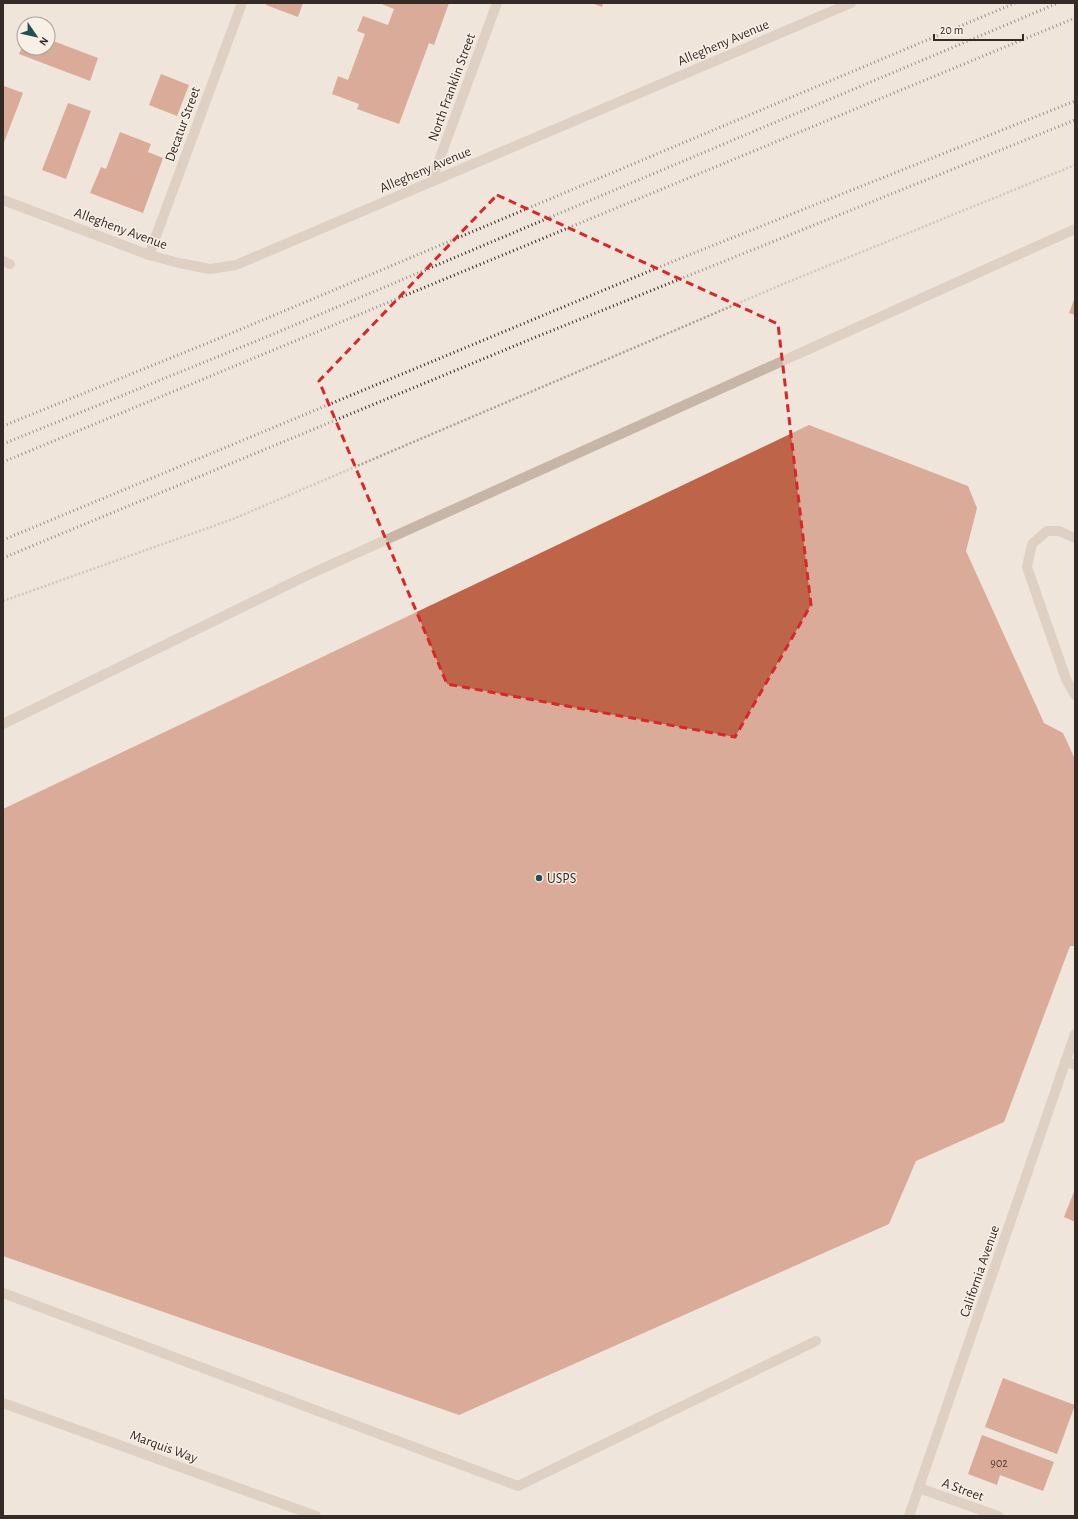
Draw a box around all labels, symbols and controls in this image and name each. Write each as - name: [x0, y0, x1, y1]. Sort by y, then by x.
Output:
- north arrow: [16, 16, 56, 56]
- scale bar: [934, 16, 1023, 42]
- street label: Allegheny Avenue: [676, 17, 771, 68]
- text: 20 m: [940, 24, 963, 36]
- street label: North Franklin Street: [426, 31, 478, 143]
- text: N: [37, 35, 51, 48]
- street label: Decatur Street: [163, 85, 203, 164]
- street label: Allegheny Avenue: [378, 144, 473, 195]
- street label: Allegheny Avenue: [72, 206, 169, 252]
- place label: USPS: [547, 872, 576, 886]
- marker: USPS: [534, 873, 544, 883]
- street label: California Avenue: [958, 1224, 1002, 1319]
- street label: Marquis Way: [128, 1428, 199, 1466]
- house number: 902: [990, 1457, 1008, 1469]
- street label: A Street: [940, 1476, 986, 1504]

